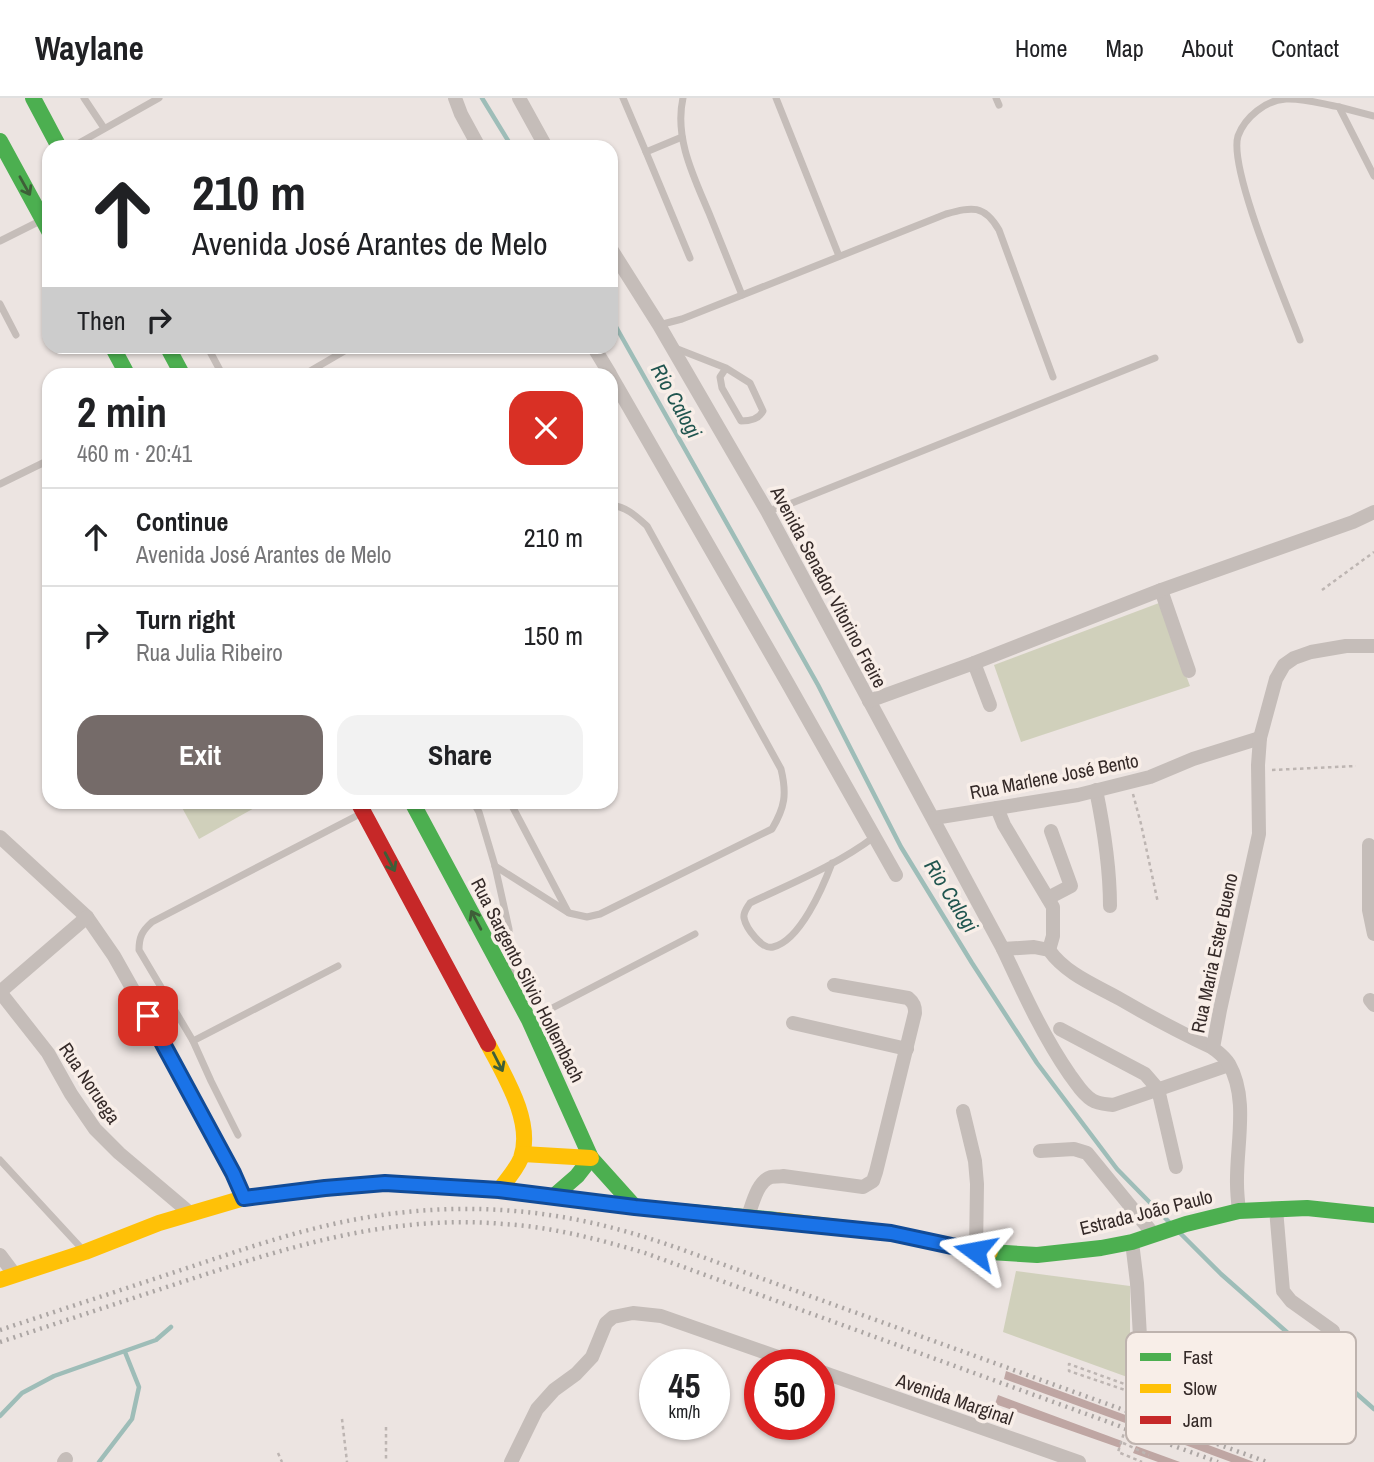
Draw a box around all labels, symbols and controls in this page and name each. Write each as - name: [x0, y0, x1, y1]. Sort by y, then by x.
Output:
- text: Waylane: [35, 26, 144, 70]
- text: Home: [1015, 32, 1067, 64]
- text: Map: [1105, 32, 1144, 64]
- text: About: [1182, 32, 1233, 64]
- text: Contact: [1271, 32, 1339, 64]
- text: 210 m: [192, 159, 306, 225]
- icon: ahead: [77, 168, 168, 259]
- one-way arrow: [18, 175, 32, 196]
- text: Avenida José Arantes de Melo: [192, 222, 548, 265]
- icon: right: [140, 301, 178, 339]
- text: Then: [77, 303, 126, 338]
- water label: Rio Calogi: [644, 358, 709, 444]
- text: 2 min: [77, 384, 167, 440]
- button: close: [509, 391, 583, 465]
- text: 460 m · 20:41: [77, 438, 192, 469]
- street label: Avenida Senador Vitorino Freire: [764, 481, 893, 692]
- text: Continue: [136, 504, 228, 539]
- icon: ahead: [77, 518, 115, 556]
- text: 210 m: [524, 520, 583, 555]
- text: Avenida José Arantes de Melo: [136, 539, 392, 570]
- text: Turn right: [136, 602, 235, 637]
- icon: right: [77, 616, 115, 654]
- text: 150 m: [524, 618, 583, 653]
- text: Rua Julia Ribeiro: [136, 637, 283, 668]
- button: Exit: [77, 715, 323, 795]
- button: Share: [337, 715, 583, 795]
- street label: Rua Marlene José Bento: [967, 747, 1141, 805]
- one-way arrow: [383, 851, 397, 871]
- water label: Rio Calogi: [918, 854, 985, 938]
- street label: Rua Maria Ester Bueno: [1184, 871, 1244, 1035]
- street label: Rua Sargento Silvio Hollembach: [465, 873, 591, 1087]
- one-way arrow: [469, 911, 483, 931]
- pin: [118, 986, 178, 1046]
- icon: arrive: [129, 997, 167, 1035]
- street label: Rua Noruega: [53, 1037, 127, 1129]
- one-way arrow: [491, 1051, 505, 1072]
- street label: Estrada João Paulo: [1077, 1183, 1215, 1241]
- position arrow: [938, 1214, 1012, 1288]
- legend: [1126, 1332, 1356, 1444]
- text: Fast: [1183, 1344, 1213, 1370]
- speed limit sign: 50: [744, 1349, 835, 1440]
- text: 45: [669, 1362, 700, 1409]
- street label: Avenida Marginal: [892, 1367, 1017, 1431]
- text: Slow: [1183, 1375, 1218, 1401]
- text: km/h: [669, 1399, 701, 1424]
- text: Jam: [1183, 1407, 1212, 1433]

